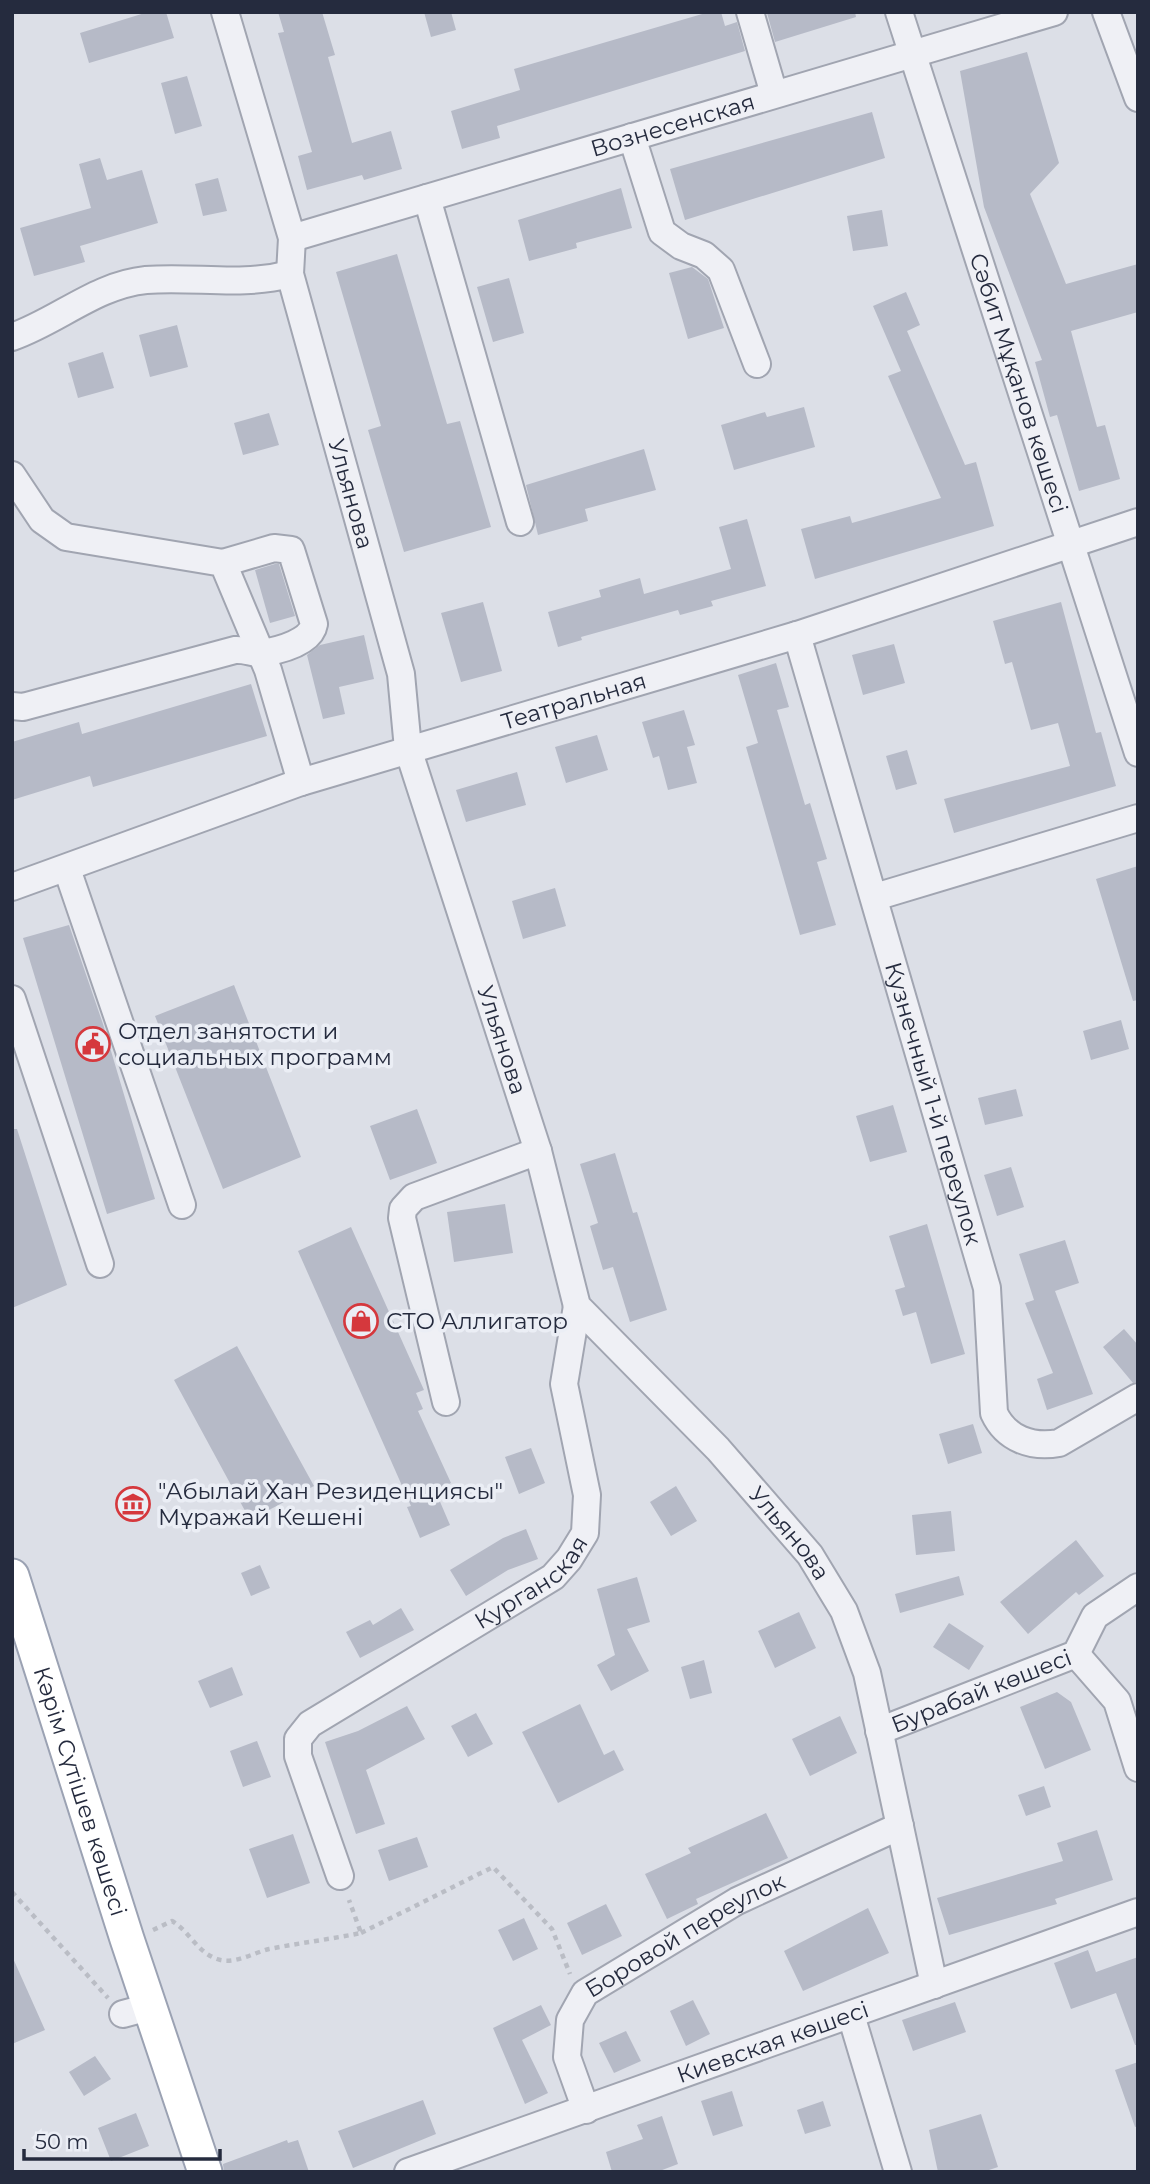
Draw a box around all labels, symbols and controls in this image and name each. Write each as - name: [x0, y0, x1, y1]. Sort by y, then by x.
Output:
- street label: Вознесенская: [587, 88, 758, 163]
- street label: Сәбит Мұқанов көшесі: [964, 249, 1074, 517]
- street label: Ульянова: [322, 436, 380, 552]
- street label: Театральная: [498, 666, 650, 736]
- street label: Кузнечный 1-й переулок: [879, 959, 988, 1249]
- street label: Ульянова: [471, 982, 533, 1098]
- place label: Отдел занятости и социальных программ: [118, 1017, 392, 1071]
- public building icon: Отдел занятости и социальных программ: [74, 1025, 112, 1063]
- shop icon: СТО Аллигатор: [342, 1302, 380, 1340]
- place label: СТО Аллигатор: [386, 1307, 568, 1335]
- place label: "Абылай Хан Резиденциясы" Мұражай Кешені: [158, 1477, 503, 1531]
- street label: Ульянова: [743, 1481, 836, 1585]
- museum icon: "Абылай Хан Резиденциясы" Мұражай Кешені: [114, 1485, 152, 1523]
- street label: Курганская: [469, 1531, 594, 1635]
- street label: Бурабай көшесі: [887, 1643, 1076, 1739]
- street label: Кәрім Сүтішев көшесі: [28, 1663, 133, 1920]
- street label: Боровой переулок: [580, 1867, 790, 2004]
- street label: Киевская көшесі: [673, 1995, 872, 2089]
- scale bar: [24, 2118, 220, 2162]
- text: 50 m: [35, 2129, 89, 2154]

